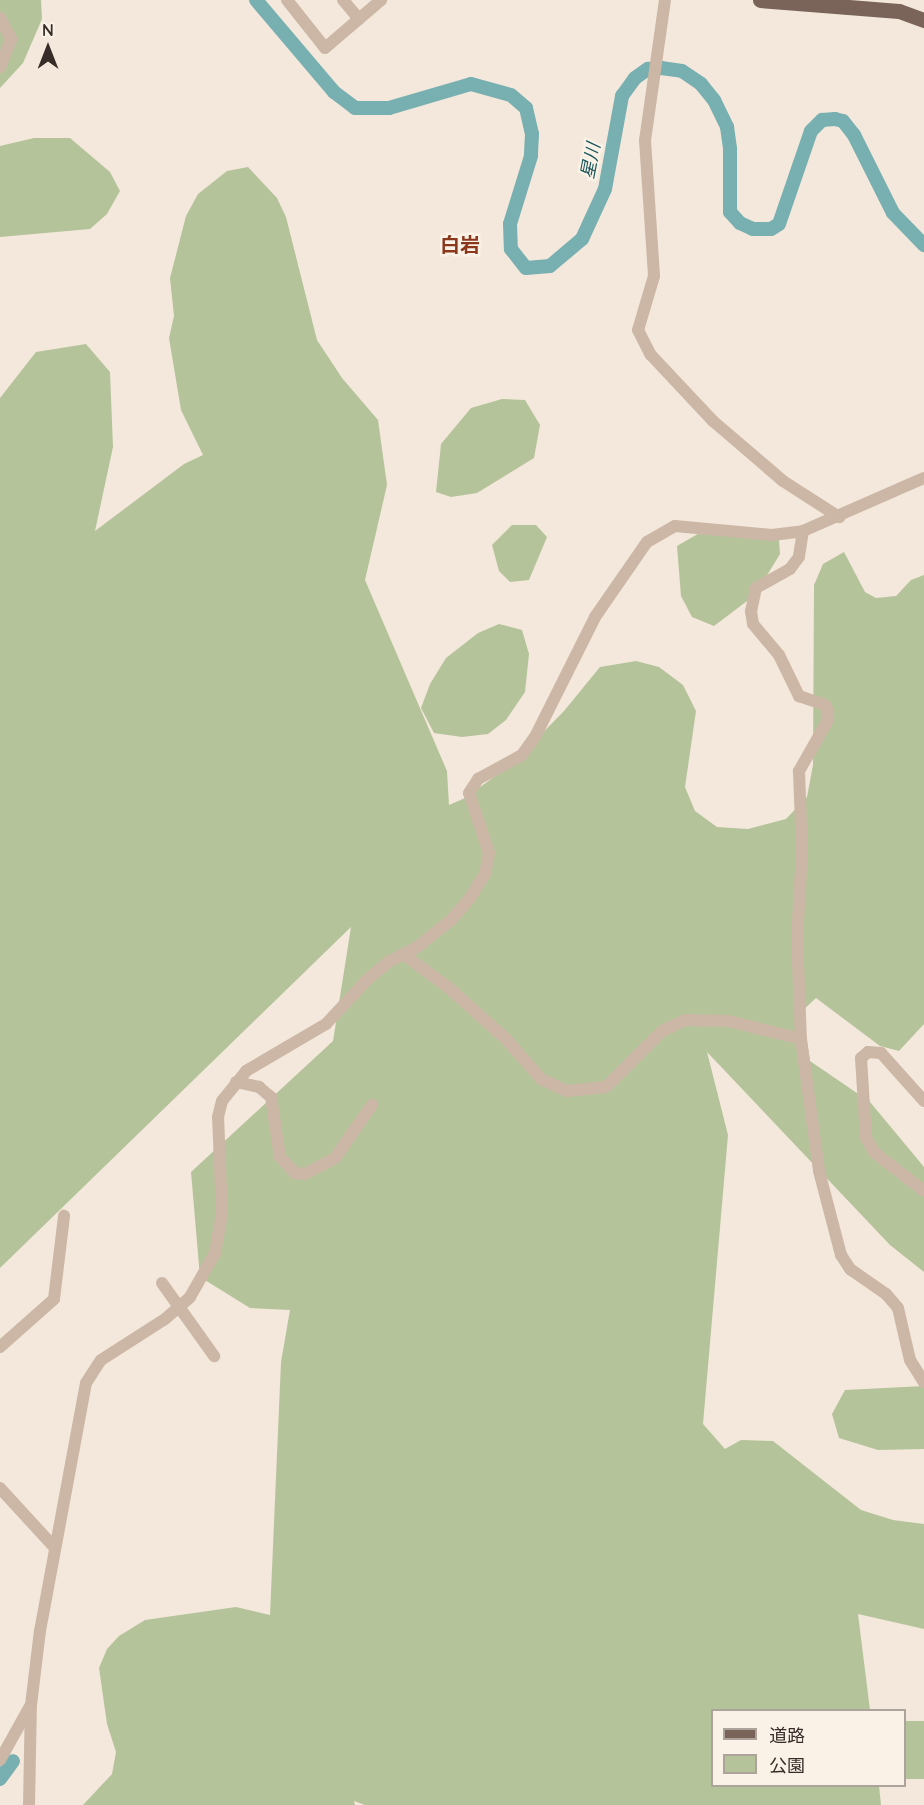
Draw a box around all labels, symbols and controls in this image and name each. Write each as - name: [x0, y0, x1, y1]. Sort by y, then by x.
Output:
- north arrow: [18, 18, 78, 78]
- text: N: [42, 20, 54, 40]
- water label: 星川: [577, 141, 605, 181]
- district label: 白岩: [440, 232, 480, 256]
- legend: [711, 1709, 906, 1787]
- text: 道路: [769, 1724, 805, 1747]
- text: 公園: [769, 1754, 805, 1777]

